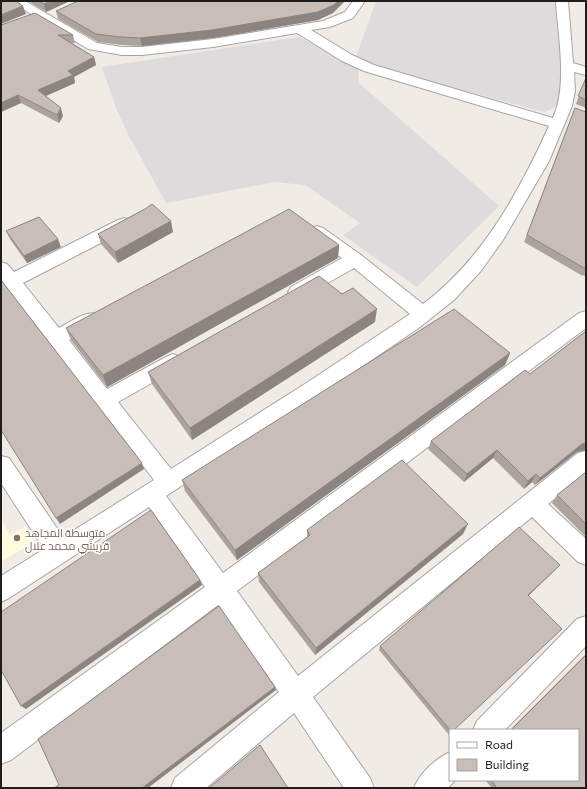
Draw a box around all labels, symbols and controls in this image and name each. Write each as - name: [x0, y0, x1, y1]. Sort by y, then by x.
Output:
- place label: متوسطة المجاهد قريشي محمد علال: [25, 526, 109, 554]
- marker: متوسطة المجاهد قريشي محمد علال: [12, 533, 22, 543]
- legend: [449, 729, 579, 781]
- text: Road: [485, 737, 513, 751]
- text: Building: [485, 757, 529, 771]

